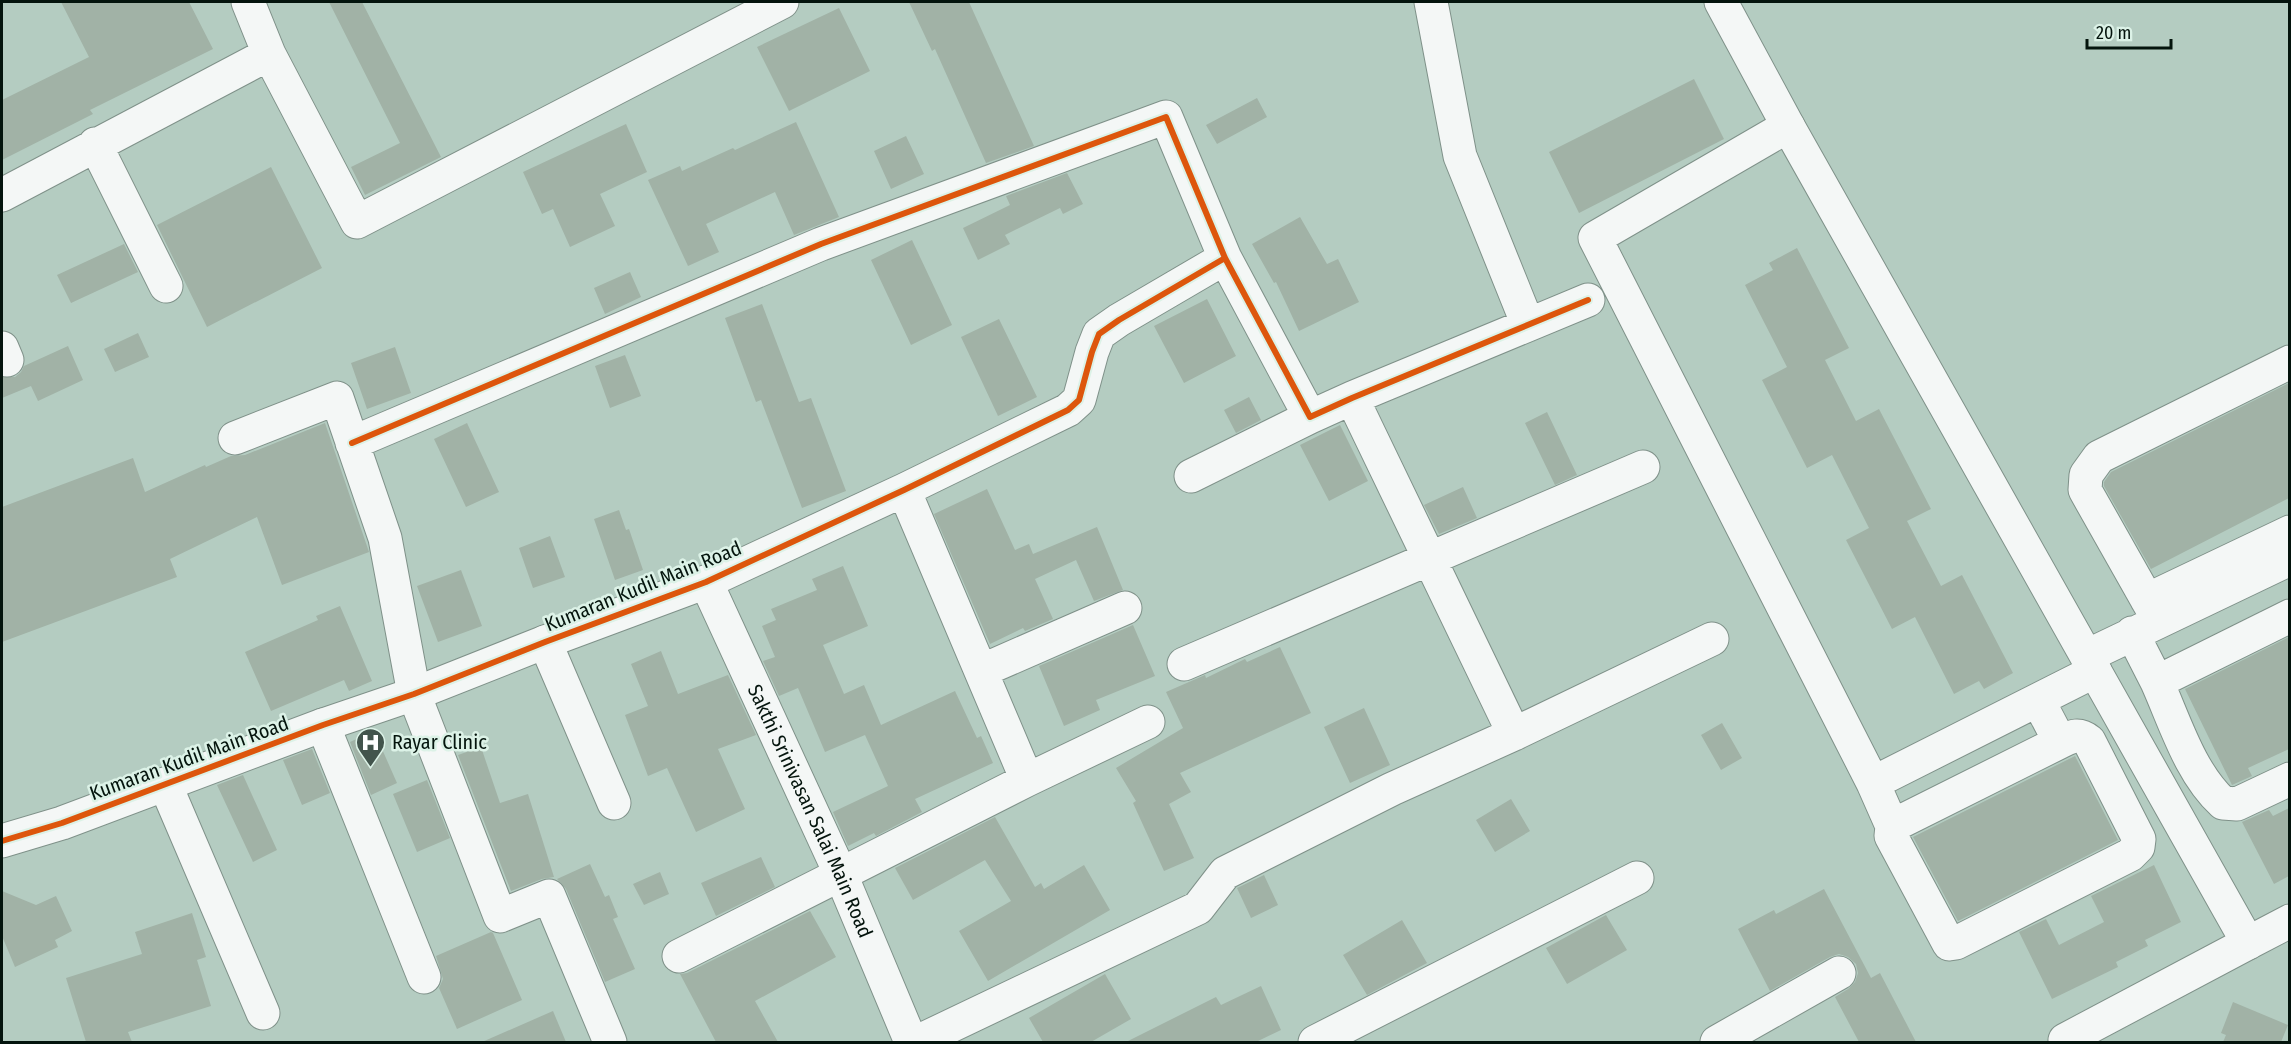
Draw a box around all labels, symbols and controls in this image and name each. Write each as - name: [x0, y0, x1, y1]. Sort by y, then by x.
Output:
- scale bar: [2087, 12, 2171, 50]
- text: 20 m: [2096, 22, 2131, 44]
- street label: Kumaran Kudil Main Road: [541, 536, 745, 636]
- street label: Sakthi Srinivasan Salai Main Road: [743, 681, 878, 941]
- street label: Kumaran Kudil Main Road: [86, 711, 292, 805]
- hospital icon: Rayar Clinic: [355, 726, 387, 768]
- place label: Rayar Clinic: [392, 730, 487, 754]

